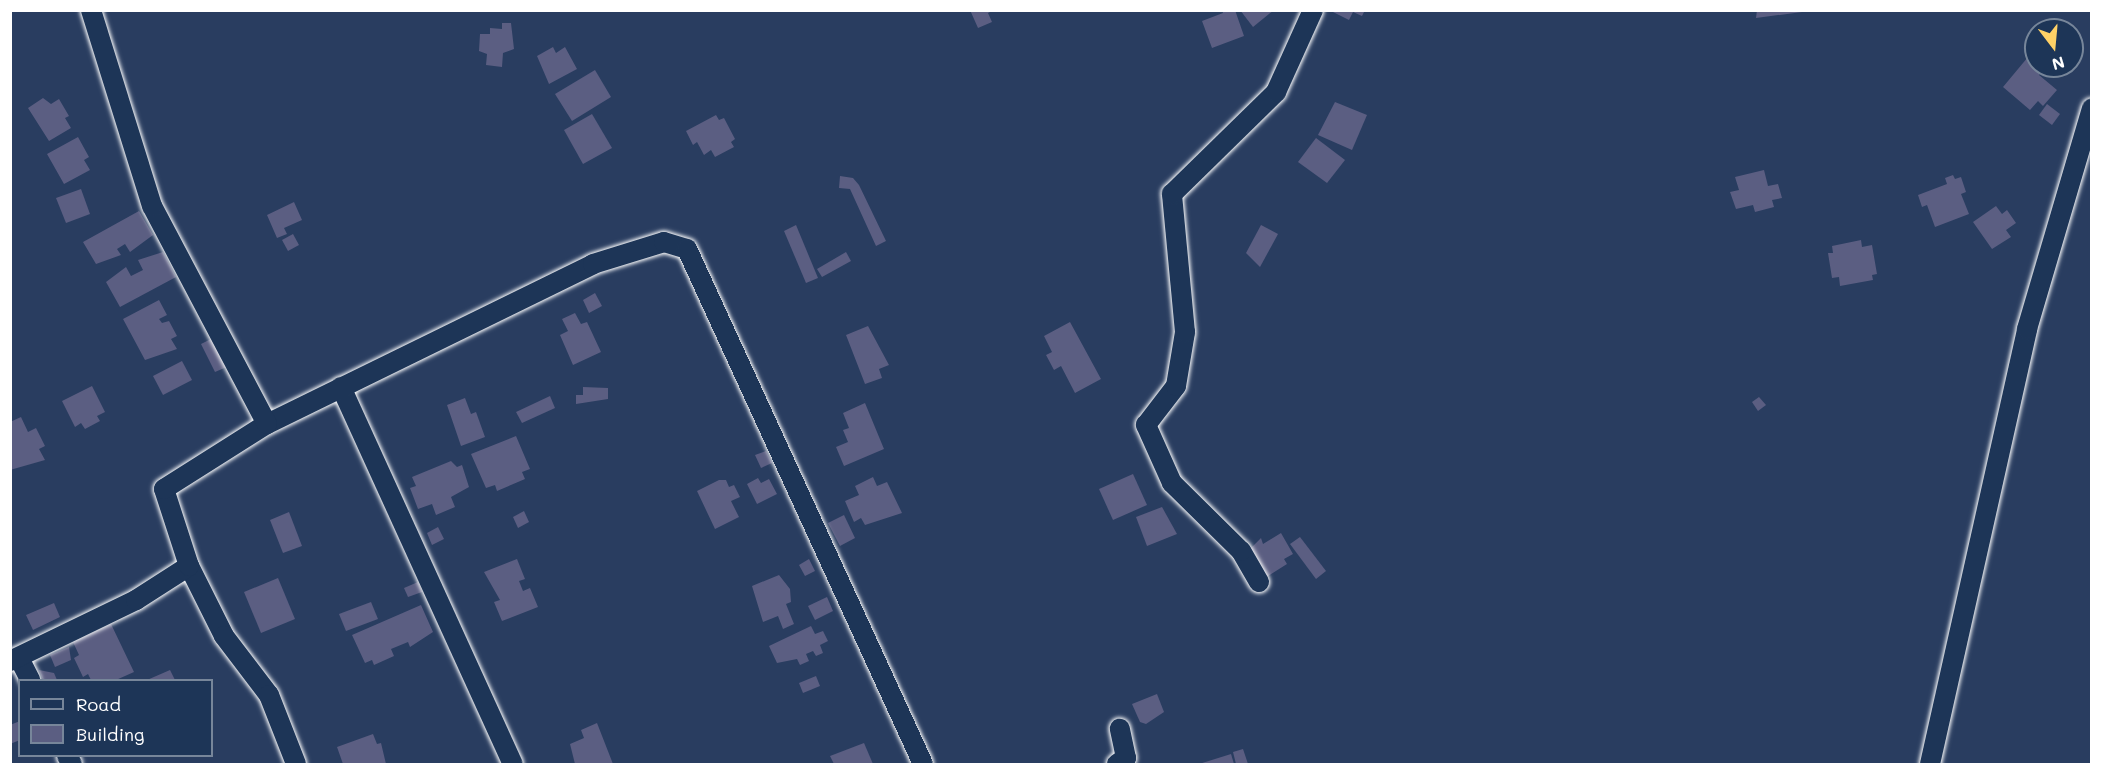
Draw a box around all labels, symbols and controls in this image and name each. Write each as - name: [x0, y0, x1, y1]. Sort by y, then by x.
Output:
- north arrow: [2024, 18, 2084, 78]
- text: N: [2050, 52, 2067, 76]
- legend: [18, 679, 213, 757]
- text: Road: [76, 692, 121, 716]
- text: Building: [76, 722, 144, 746]

